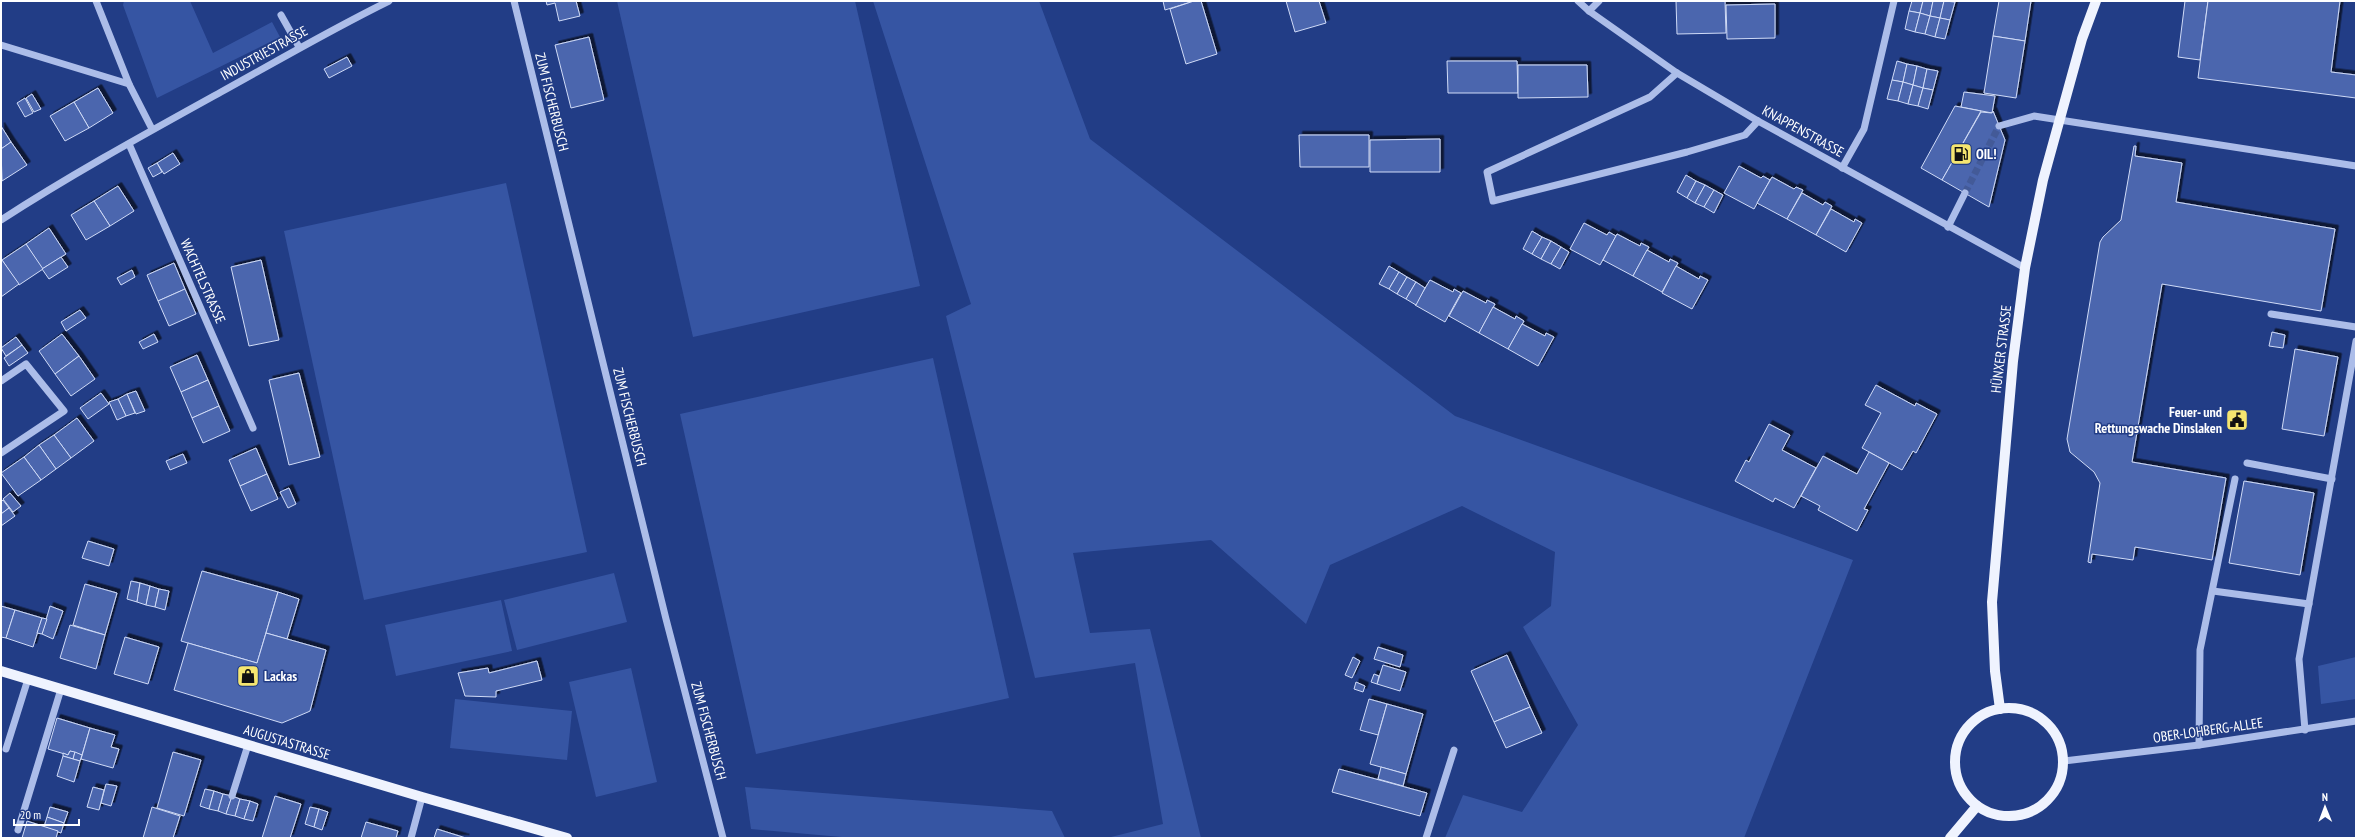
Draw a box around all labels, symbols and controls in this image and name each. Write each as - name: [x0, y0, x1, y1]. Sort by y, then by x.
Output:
- street label: INDUSTRIESTRASSE: [217, 22, 311, 84]
- street label: ZUM FISCHERBUSCH: [531, 51, 573, 153]
- street label: KNAPPENSTRASSE: [1759, 101, 1847, 161]
- fuel station icon: OIL!: [1948, 141, 1974, 167]
- place label: OIL!: [1976, 145, 1997, 163]
- street label: WACHTELSTRASSE: [176, 236, 230, 326]
- street label: HÜNXER STRASSE: [1987, 304, 2015, 394]
- street label: ZUM FISCHERBUSCH: [609, 366, 651, 468]
- place label: Feuer- und Rettungswache Dinslaken: [2095, 403, 2222, 437]
- public building icon: Feuer- und Rettungswache Dinslaken: [2224, 407, 2250, 433]
- shop icon: Lackas: [235, 663, 261, 689]
- place label: Lackas: [264, 667, 297, 685]
- street label: ZUM FISCHERBUSCH: [687, 680, 731, 782]
- street label: OBER-LOHBERG-ALLEE: [2152, 713, 2264, 747]
- street label: AUGUSTASTRASSE: [242, 720, 332, 764]
- north arrow: [2305, 787, 2345, 827]
- text: N: [2322, 790, 2328, 804]
- scale bar: [14, 801, 79, 827]
- text: 20 m: [20, 807, 41, 822]

